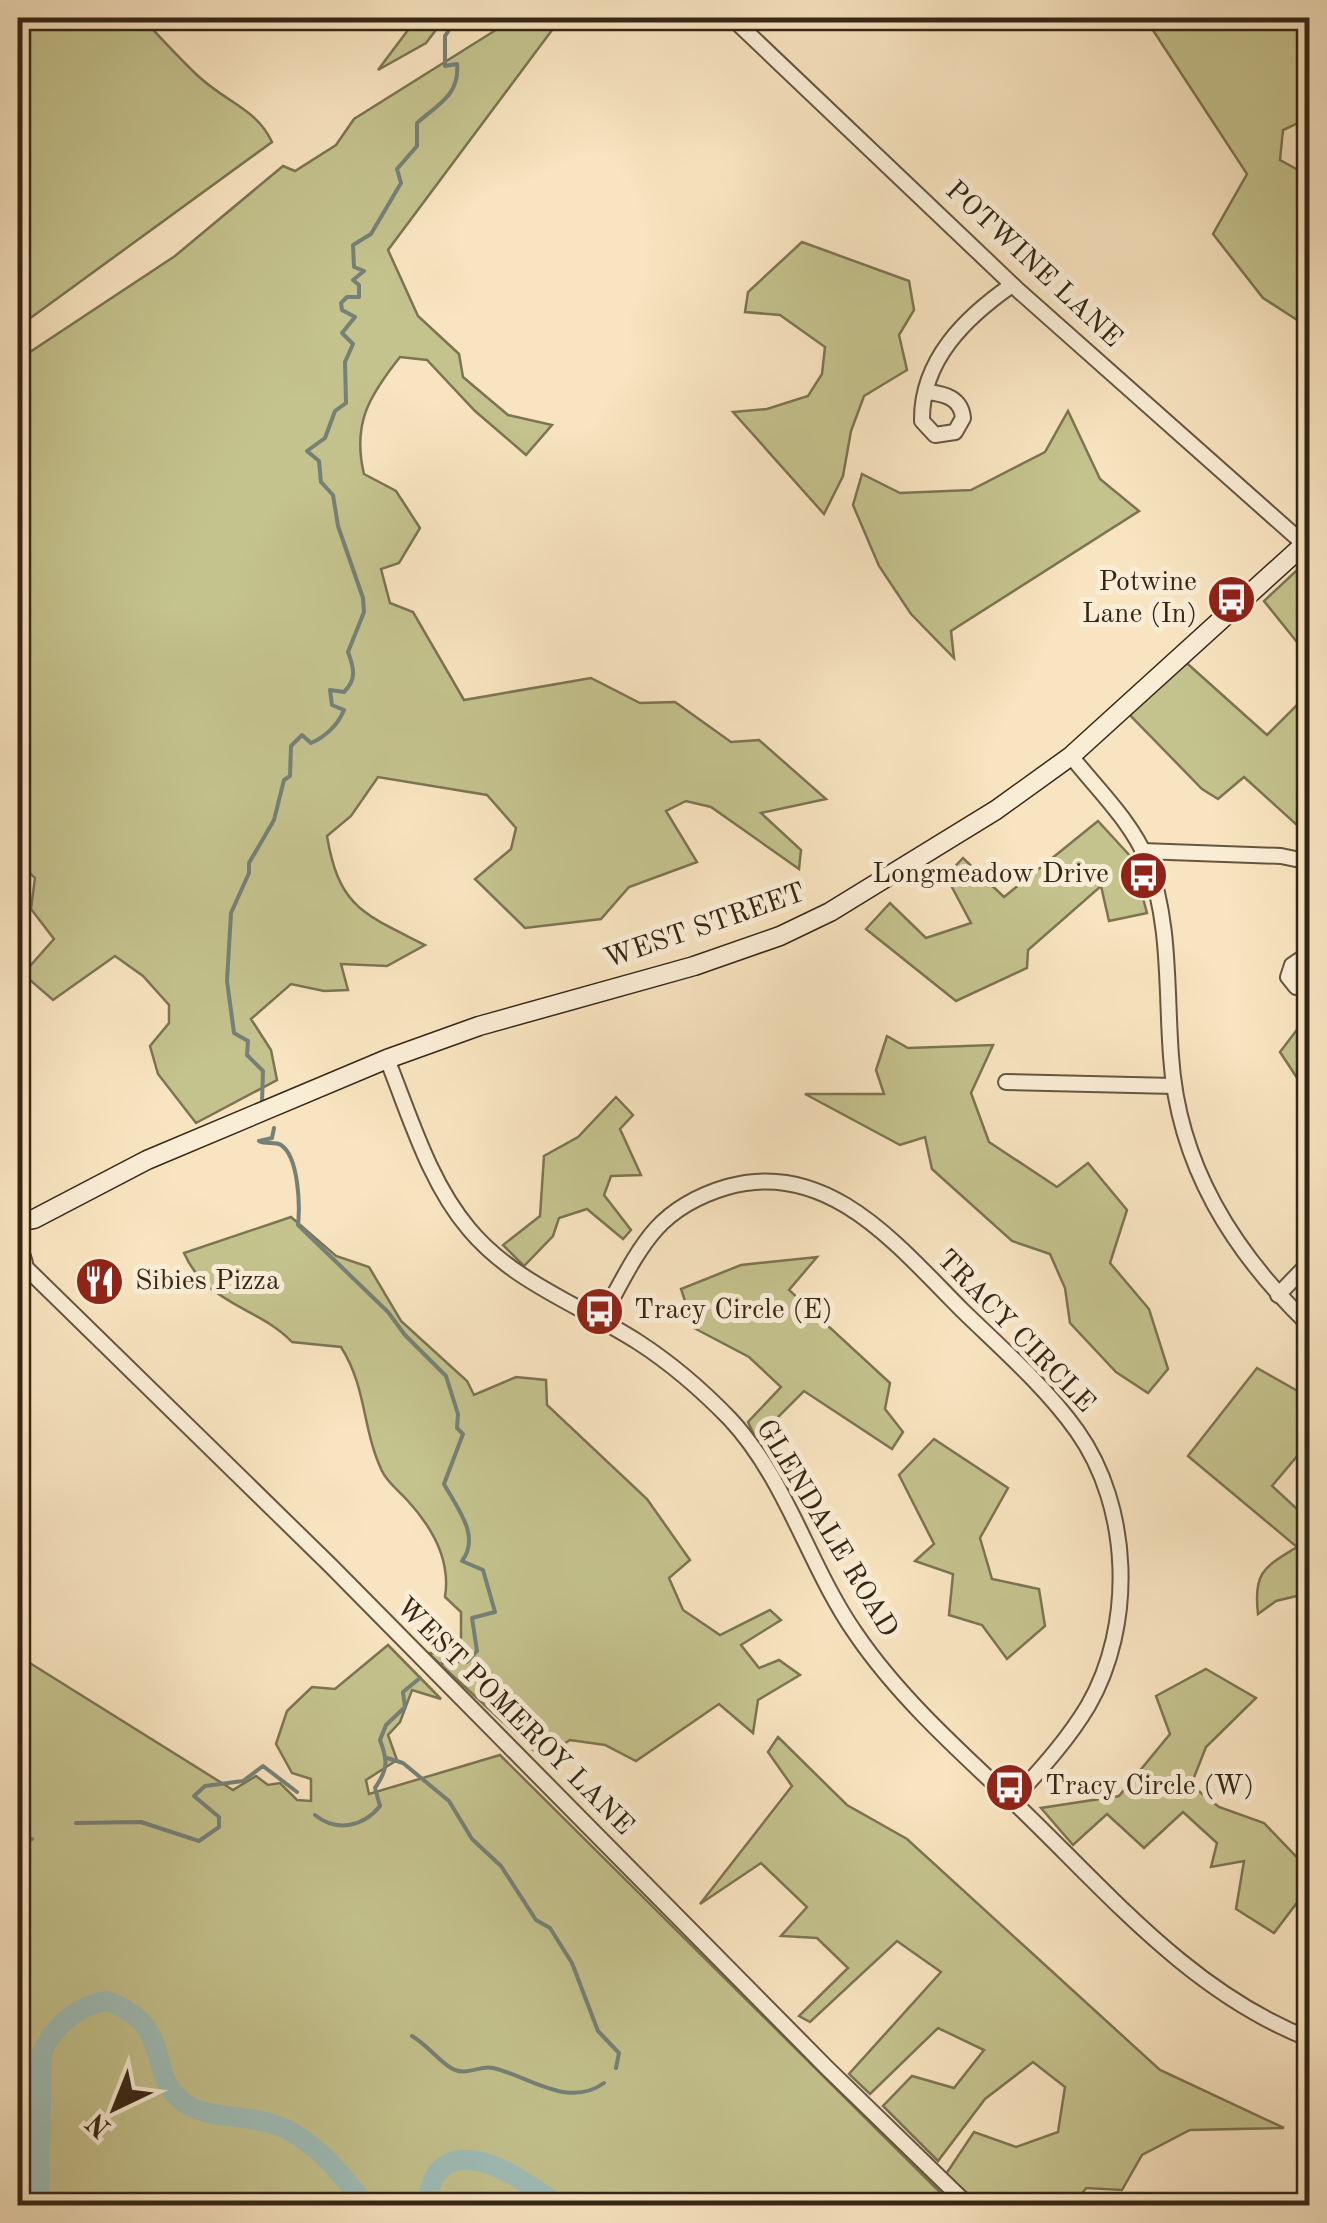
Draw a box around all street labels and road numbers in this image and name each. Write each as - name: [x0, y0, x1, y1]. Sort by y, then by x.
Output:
- street label: POTWINE LANE: [940, 177, 1126, 353]
- street label: WEST STREET: [601, 880, 809, 974]
- street label: TRACY CIRCLE: [931, 1245, 1099, 1419]
- street label: GLENDALE ROAD: [750, 1415, 902, 1643]
- street label: WEST POMEROY LANE: [390, 1593, 638, 1841]

